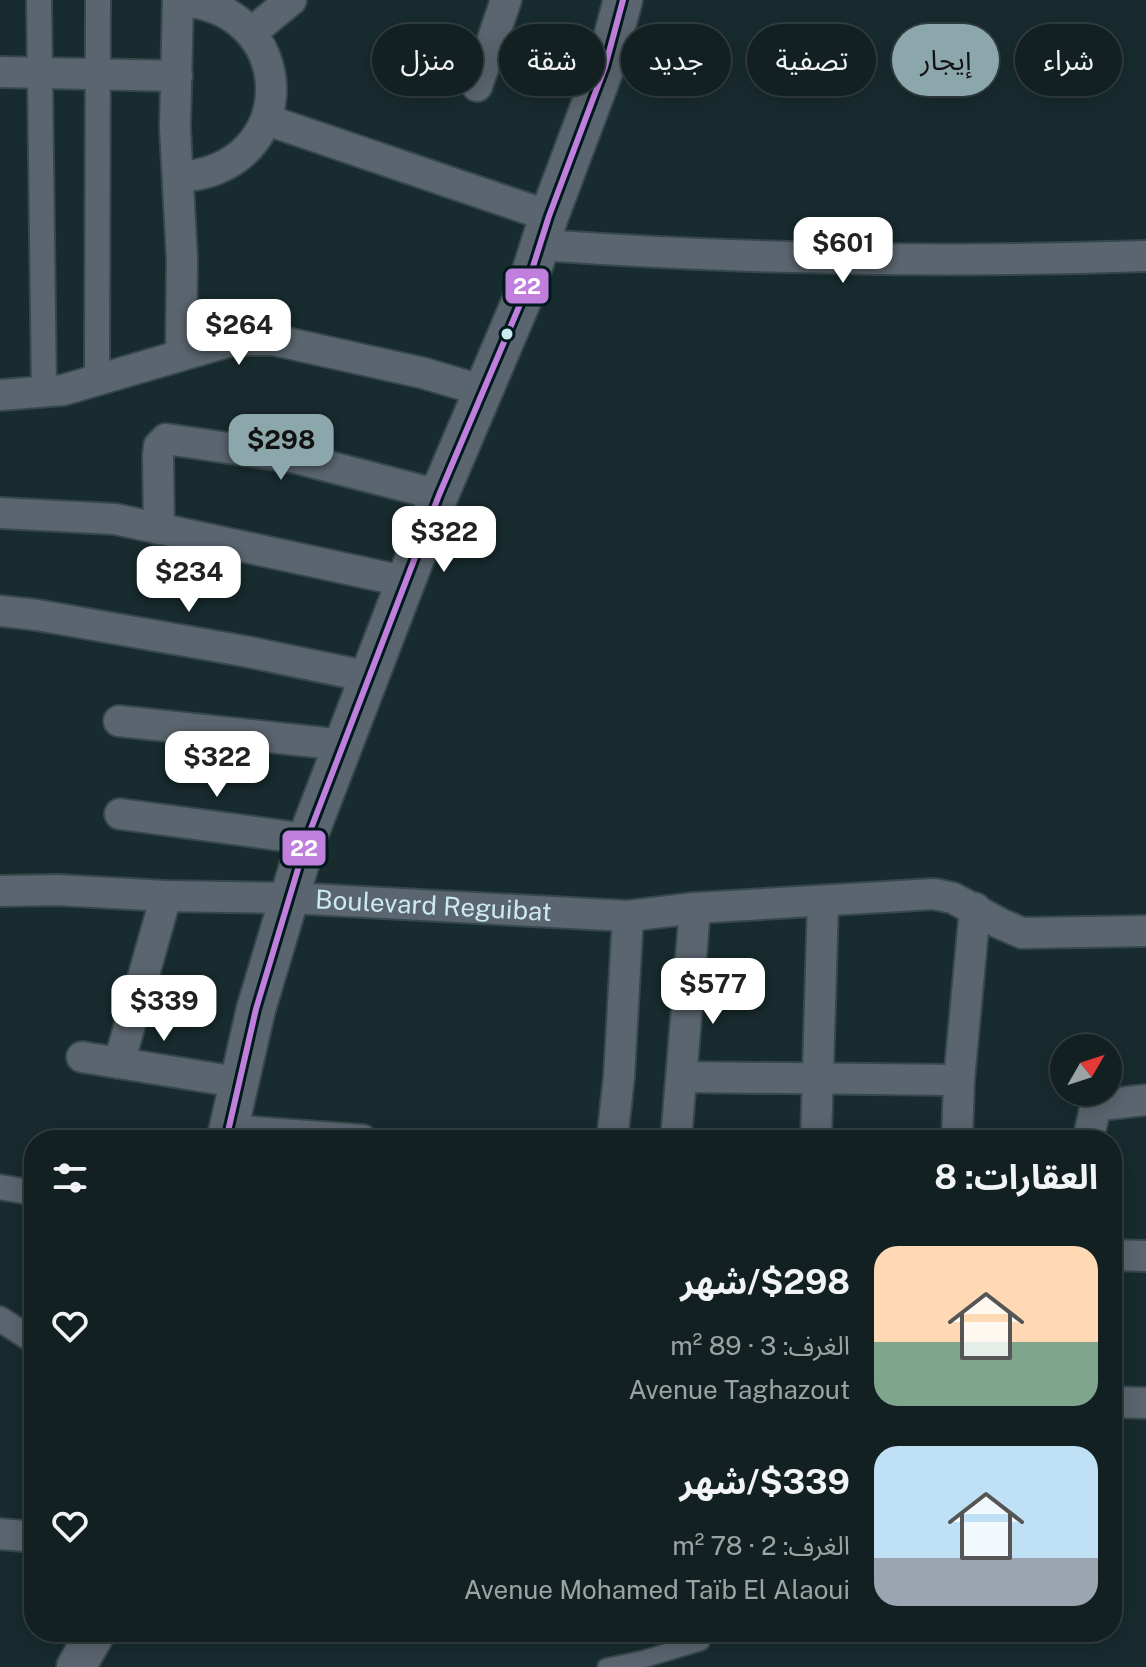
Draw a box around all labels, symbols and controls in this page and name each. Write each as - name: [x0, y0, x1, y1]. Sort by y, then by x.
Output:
- chip: منزل: [372, 24, 483, 96]
- chip: شقة: [499, 24, 605, 96]
- chip: جديد: [621, 24, 731, 96]
- chip: تصفية: [747, 24, 876, 96]
- chip: إيجار: [892, 24, 999, 96]
- chip: شراء: [1015, 24, 1122, 96]
- pin: $601: [796, 217, 890, 285]
- text: $601: [812, 227, 874, 258]
- line badge: 22: [504, 267, 550, 305]
- text: 22: [513, 273, 541, 299]
- pin: $264: [192, 299, 286, 367]
- text: $264: [205, 309, 273, 340]
- unlabelled marker: [499, 326, 515, 342]
- pin: $298: [234, 414, 328, 482]
- text: $298: [247, 424, 315, 455]
- pin: $322: [397, 506, 491, 574]
- text: $322: [410, 516, 478, 547]
- pin: $234: [142, 546, 236, 614]
- text: $234: [155, 556, 223, 587]
- pin: $322: [170, 731, 264, 799]
- text: $322: [183, 741, 251, 772]
- line badge: 22: [281, 829, 327, 867]
- text: 22: [290, 835, 318, 861]
- street label: Boulevard Reguibat: [314, 883, 553, 927]
- pin: $577: [666, 958, 760, 1026]
- text: $577: [679, 968, 747, 999]
- pin: $339: [117, 975, 211, 1043]
- text: $339: [129, 985, 199, 1016]
- north arrow: [1050, 1034, 1122, 1106]
- map controls: [1050, 1034, 1122, 1106]
- icon: filters: [48, 1156, 92, 1200]
- text: العقارات: 8: [934, 1157, 1098, 1197]
- text: $298/شهر: [680, 1262, 850, 1302]
- icon: home: [938, 1278, 1034, 1374]
- icon: heart: [48, 1304, 92, 1348]
- text: الغرف: 3 · 89 m²: [670, 1330, 850, 1361]
- text: Avenue Taghazout: [629, 1374, 850, 1405]
- text: $339/شهر: [679, 1462, 850, 1502]
- icon: home: [938, 1478, 1034, 1574]
- icon: heart: [48, 1504, 92, 1548]
- text: الغرف: 2 · 78 m²: [672, 1530, 850, 1561]
- text: Avenue Mohamed Taïb El Alaoui: [464, 1574, 850, 1605]

